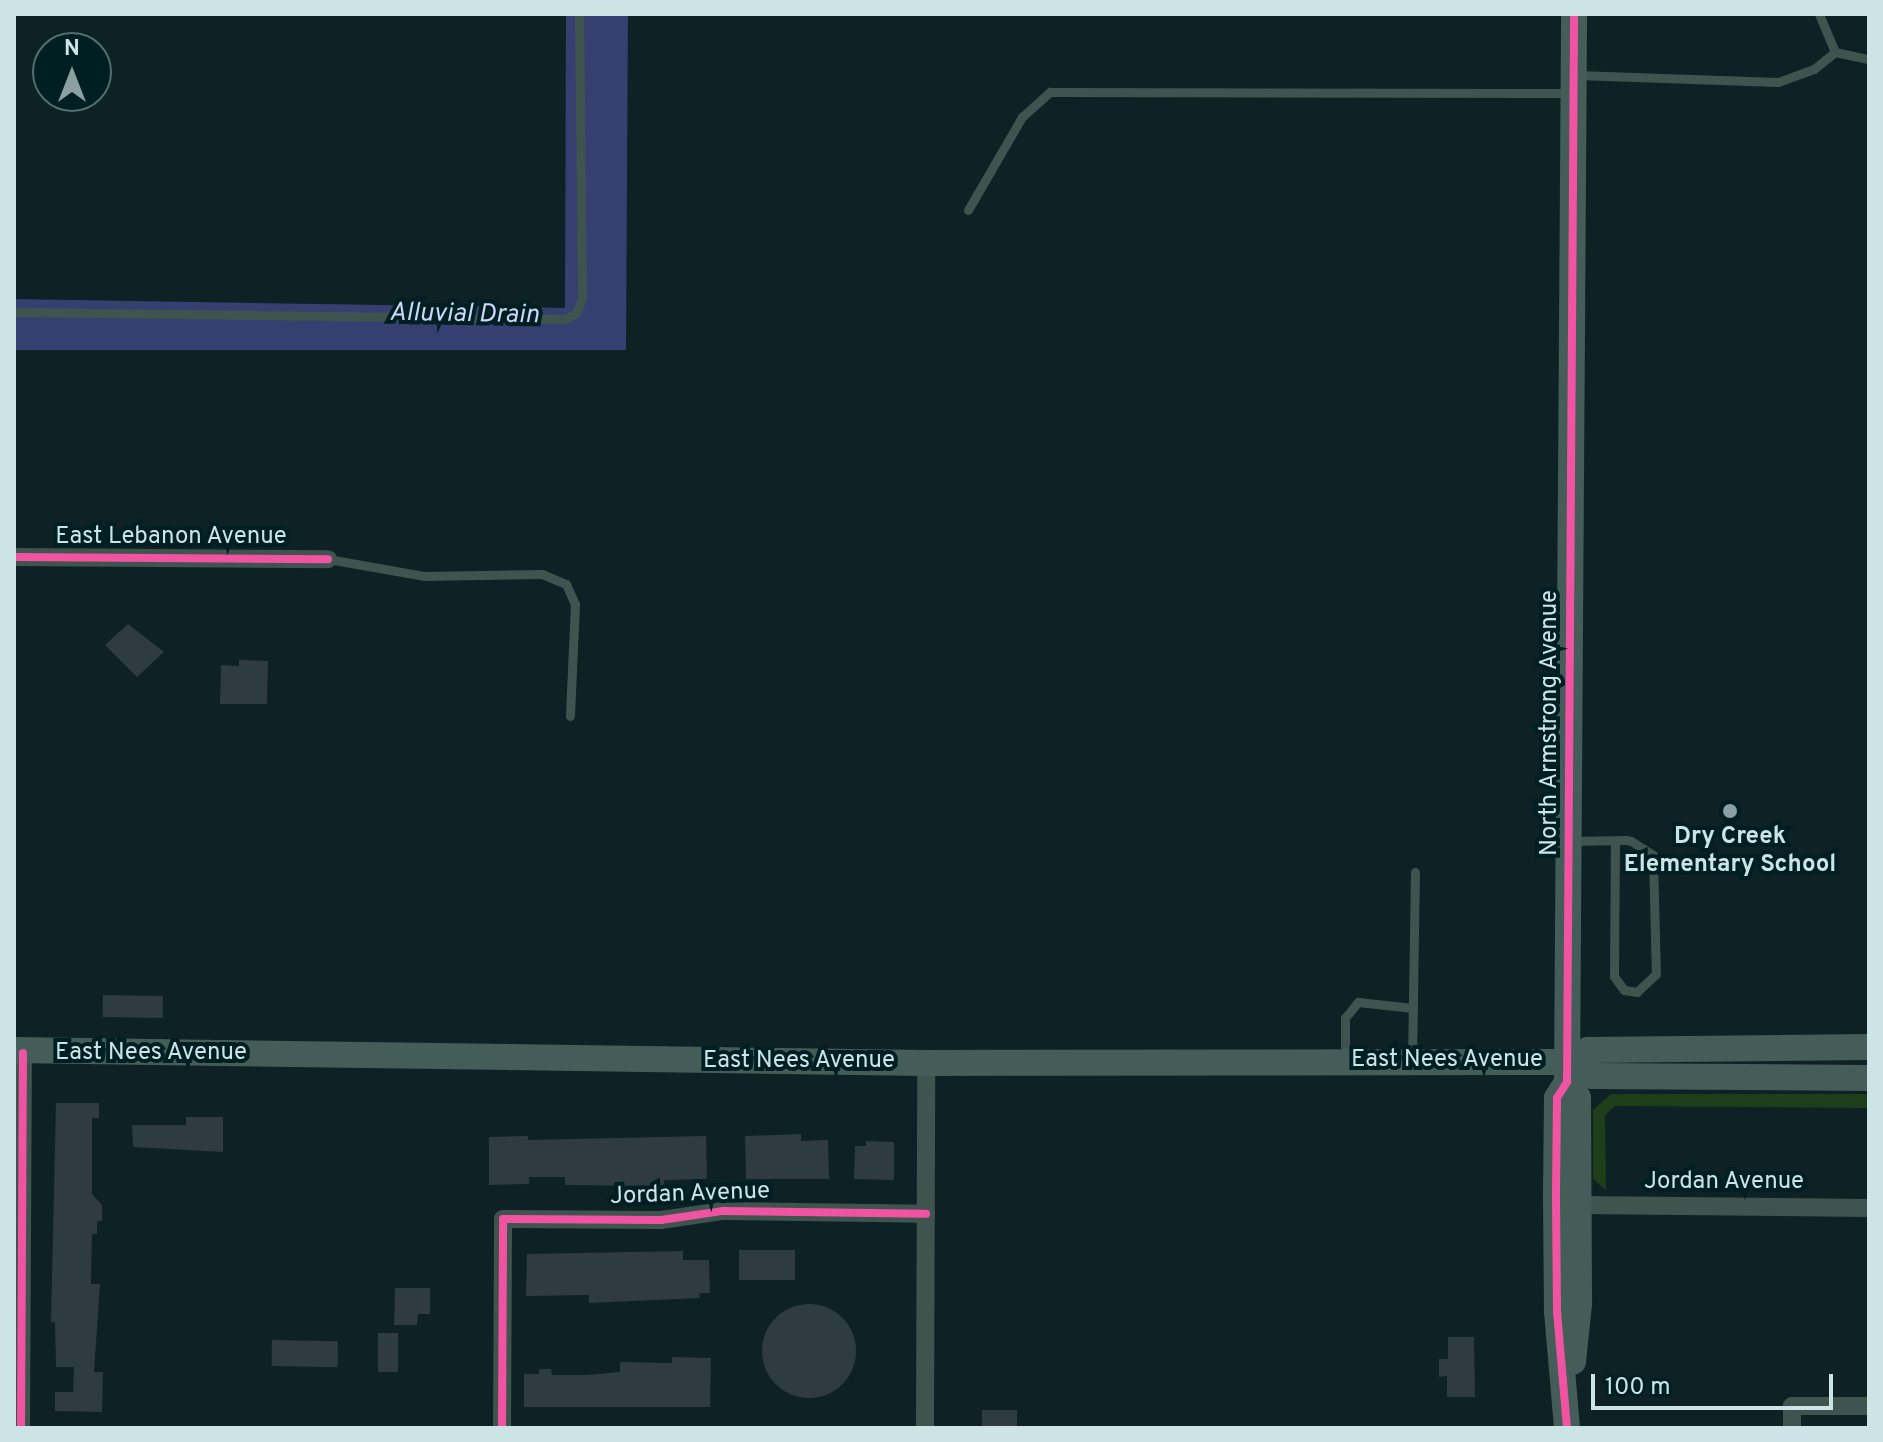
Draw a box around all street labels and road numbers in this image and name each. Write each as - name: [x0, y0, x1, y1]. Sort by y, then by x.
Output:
- street label: East Lebanon Avenue: [55, 524, 287, 552]
- street label: North Armstrong Avenue: [1537, 589, 1565, 857]
- street label: East Nees Avenue: [55, 1040, 247, 1068]
- street label: East Nees Avenue: [1351, 1047, 1543, 1075]
- street label: East Nees Avenue: [703, 1048, 895, 1076]
- street label: Jordan Avenue: [1644, 1169, 1804, 1197]
- street label: Jordan Avenue: [609, 1178, 771, 1212]

